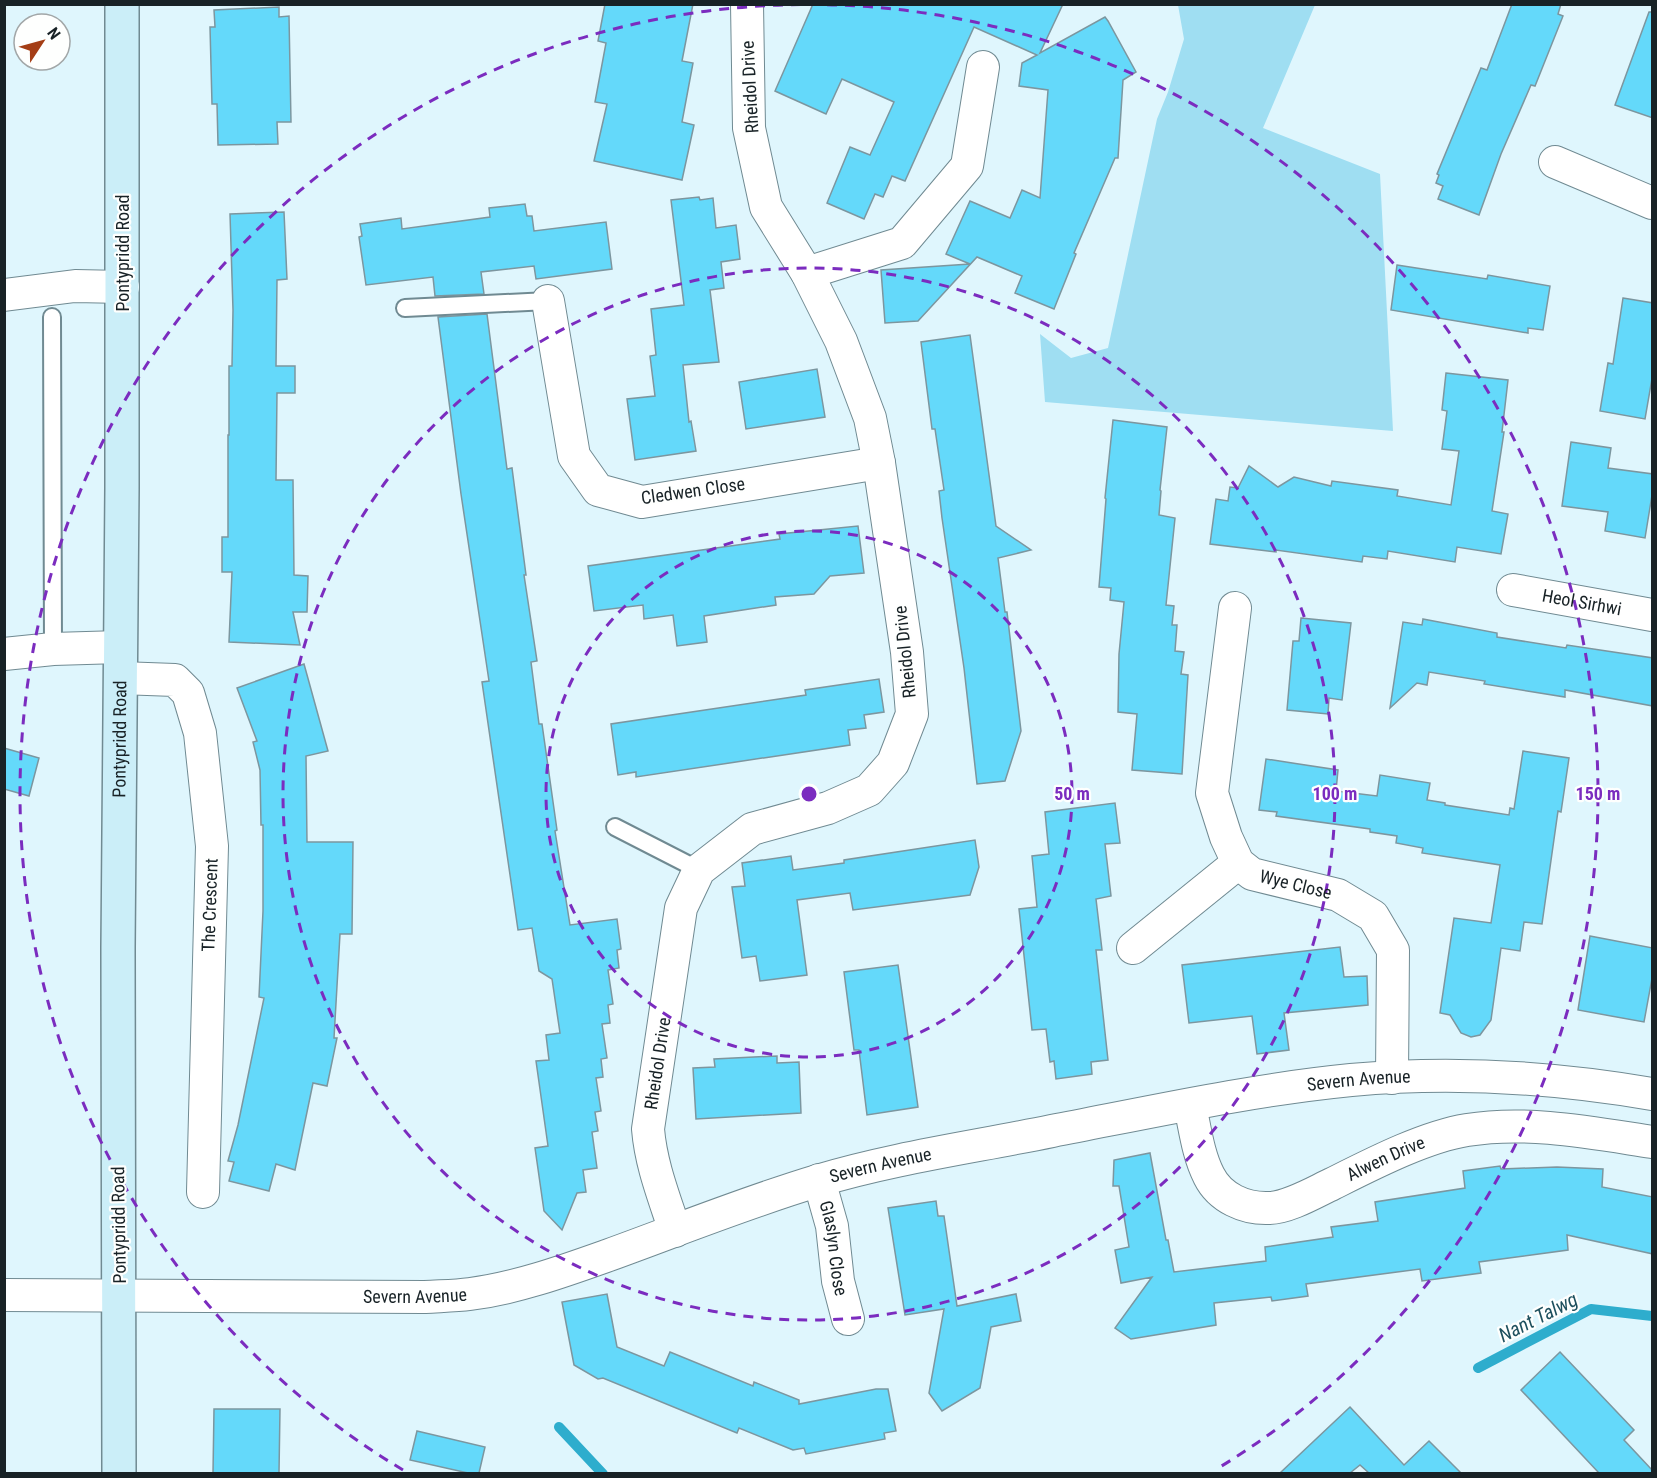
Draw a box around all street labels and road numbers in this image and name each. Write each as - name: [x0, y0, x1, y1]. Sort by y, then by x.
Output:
- street label: Rheidol Drive: [737, 40, 762, 134]
- street label: Pontypridd Road: [112, 194, 133, 312]
- street label: Cledwen Close: [640, 473, 746, 508]
- street label: Heol Sirhwi: [1541, 584, 1623, 619]
- street label: Rheidol Drive: [889, 605, 920, 699]
- street label: Pontypridd Road: [108, 680, 130, 798]
- street label: The Crescent: [197, 858, 222, 952]
- street label: Wye Close: [1257, 865, 1334, 903]
- street label: Rheidol Drive: [640, 1016, 675, 1111]
- street label: Severn Avenue: [1306, 1065, 1411, 1095]
- street label: Alwen Drive: [1343, 1131, 1428, 1185]
- street label: Severn Avenue: [827, 1143, 933, 1187]
- street label: Pontypridd Road: [107, 1166, 130, 1284]
- street label: Glaslyn Close: [815, 1198, 852, 1298]
- street label: Severn Avenue: [363, 1283, 468, 1307]

